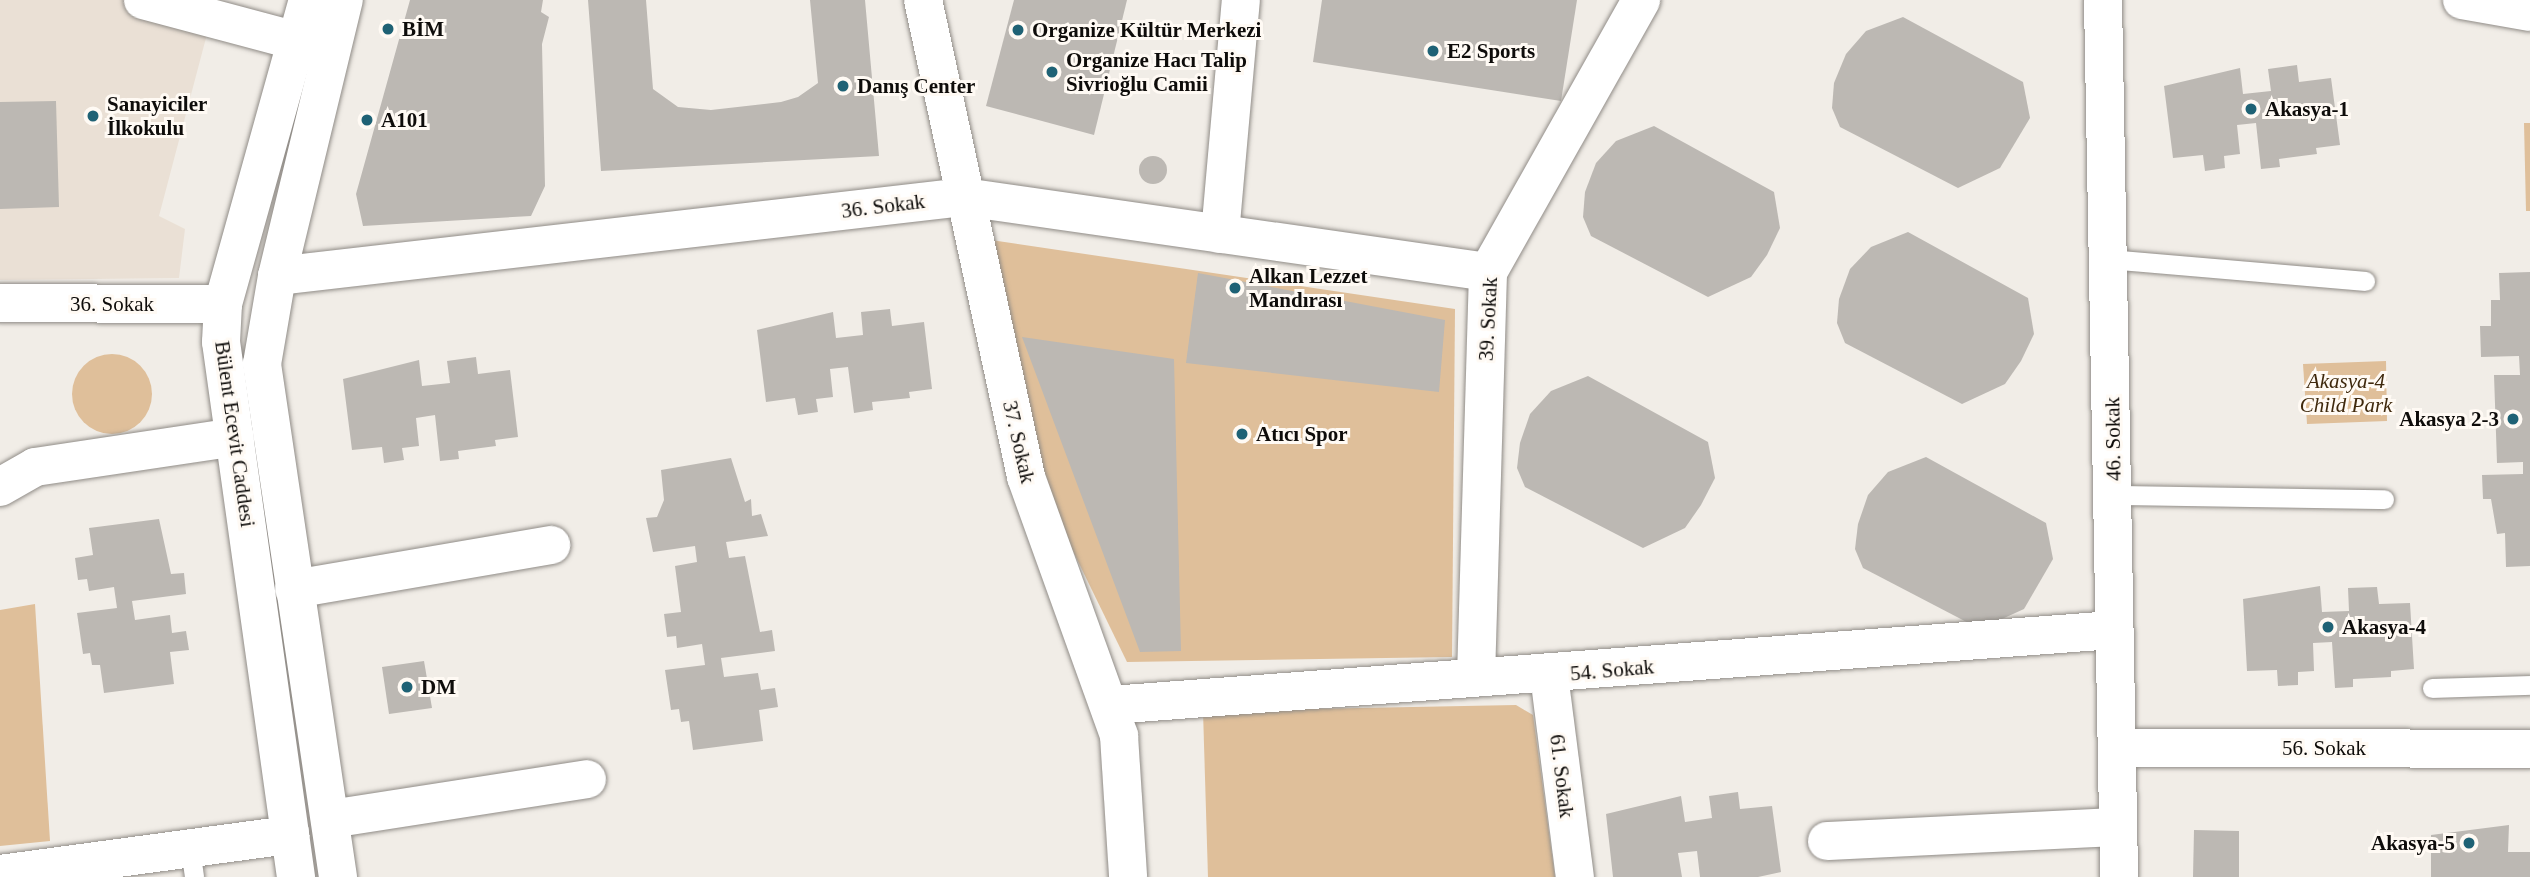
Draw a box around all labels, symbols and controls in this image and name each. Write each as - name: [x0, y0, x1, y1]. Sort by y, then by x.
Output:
- place label: BİM: [402, 16, 444, 42]
- place label: Organize Kültür Merkezi: [1032, 17, 1262, 43]
- marker: BİM: [380, 21, 396, 37]
- marker: Organize Kültür Merkezi: [1010, 22, 1026, 38]
- place label: E2 Sports: [1447, 38, 1535, 64]
- marker: E2 Sports: [1425, 43, 1441, 59]
- place label: Organize Hacı Talip Sivrioğlu Camii: [1066, 47, 1247, 97]
- marker: Organize Hacı Talip Sivrioğlu Camii: [1044, 64, 1060, 80]
- place label: Danış Center: [857, 73, 975, 99]
- marker: Danış Center: [835, 78, 851, 94]
- place label: Sanayiciler İlkokulu: [107, 91, 207, 141]
- place label: Akasya-1: [2265, 96, 2349, 122]
- marker: Akasya-1: [2243, 101, 2259, 117]
- place label: A101: [381, 107, 428, 133]
- marker: Sanayiciler İlkokulu: [85, 108, 101, 124]
- marker: A101: [359, 112, 375, 128]
- street label: 36. Sokak: [840, 188, 926, 224]
- place label: Alkan Lezzet Mandırası: [1249, 263, 1367, 313]
- street label: 39. Sokak: [1473, 276, 1503, 362]
- marker: Alkan Lezzet Mandırası: [1227, 280, 1243, 296]
- street label: 36. Sokak: [70, 291, 154, 317]
- street label: Bülent Ecevit Caddesi: [209, 339, 261, 529]
- park label: Akasya-4 Child Park: [2300, 368, 2392, 418]
- street label: 46. Sokak: [2100, 397, 2126, 481]
- street label: 37. Sokak: [997, 398, 1041, 486]
- place label: Akasya 2-3: [2399, 406, 2499, 432]
- marker: Akasya 2-3: [2505, 411, 2521, 427]
- place label: Atıcı Spor: [1256, 421, 1348, 447]
- marker: Atıcı Spor: [1234, 426, 1250, 442]
- place label: Akasya-4: [2342, 614, 2426, 640]
- marker: Akasya-4: [2320, 619, 2336, 635]
- street label: 54. Sokak: [1569, 654, 1655, 686]
- place label: DM: [421, 674, 456, 700]
- marker: DM: [399, 679, 415, 695]
- street label: 61. Sokak: [1544, 733, 1580, 819]
- street label: 56. Sokak: [2282, 735, 2366, 761]
- place label: Akasya-5: [2371, 830, 2455, 856]
- marker: Akasya-5: [2461, 835, 2477, 851]

